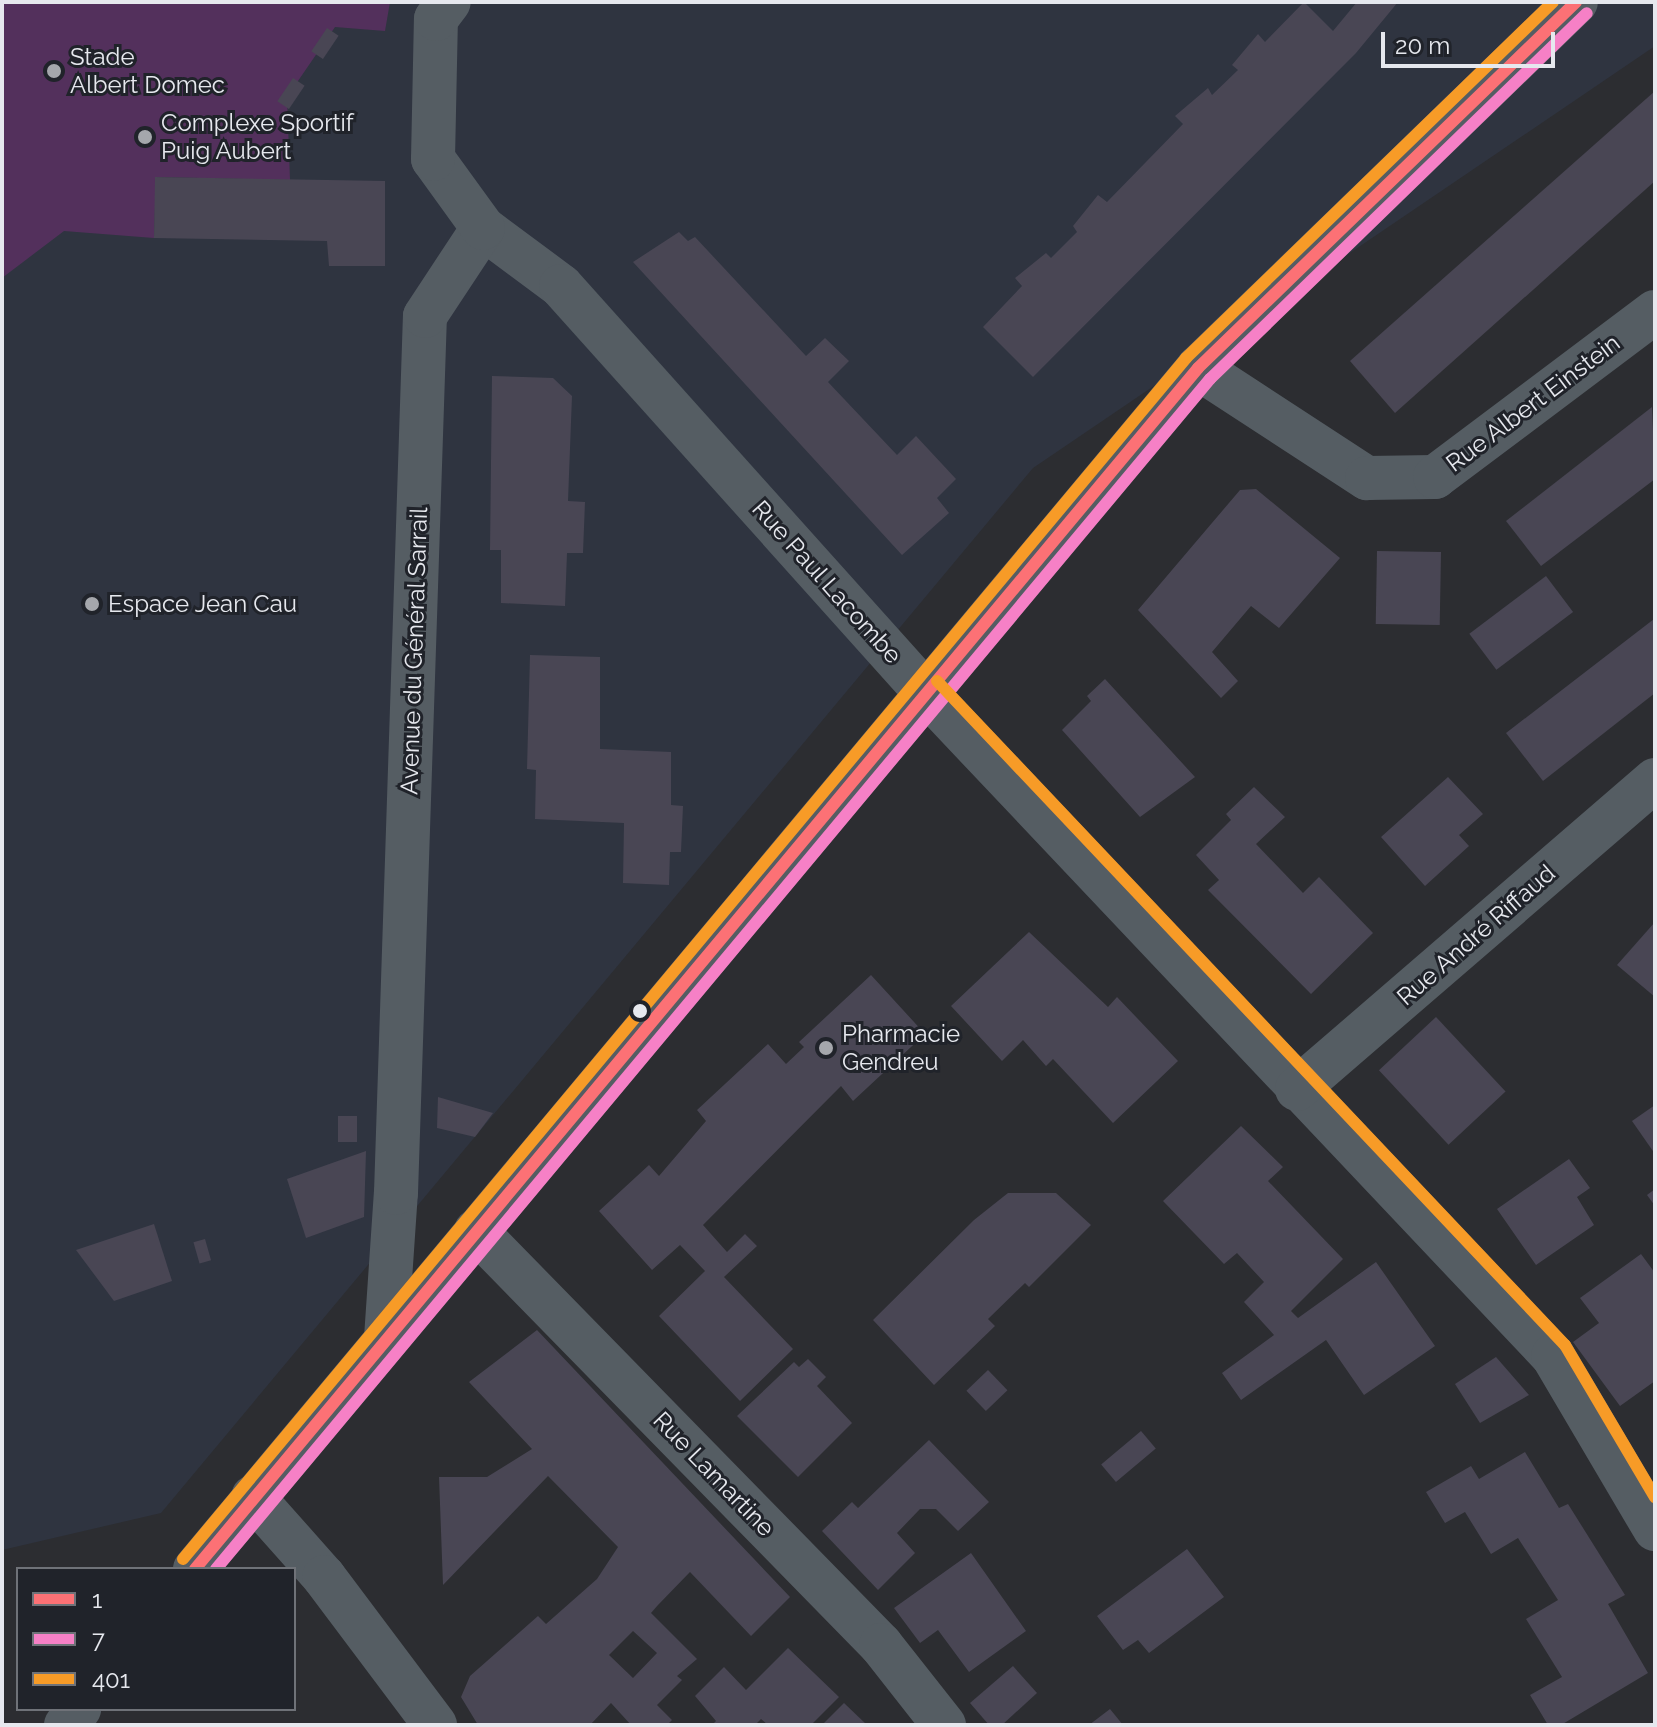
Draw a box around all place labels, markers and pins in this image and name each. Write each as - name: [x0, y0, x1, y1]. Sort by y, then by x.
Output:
- place label: Stade Albert Domec: [70, 43, 225, 99]
- marker: Stade Albert Domec: [45, 62, 63, 80]
- place label: Complexe Sportif Puig Aubert: [161, 109, 354, 165]
- marker: Complexe Sportif Puig Aubert: [136, 128, 154, 146]
- place label: Espace Jean Cau: [108, 590, 298, 618]
- marker: Espace Jean Cau: [83, 595, 101, 613]
- unlabelled marker: [632, 1003, 648, 1019]
- place label: Pharmacie Gendreu: [842, 1020, 960, 1076]
- marker: Pharmacie Gendreu: [817, 1039, 835, 1057]

